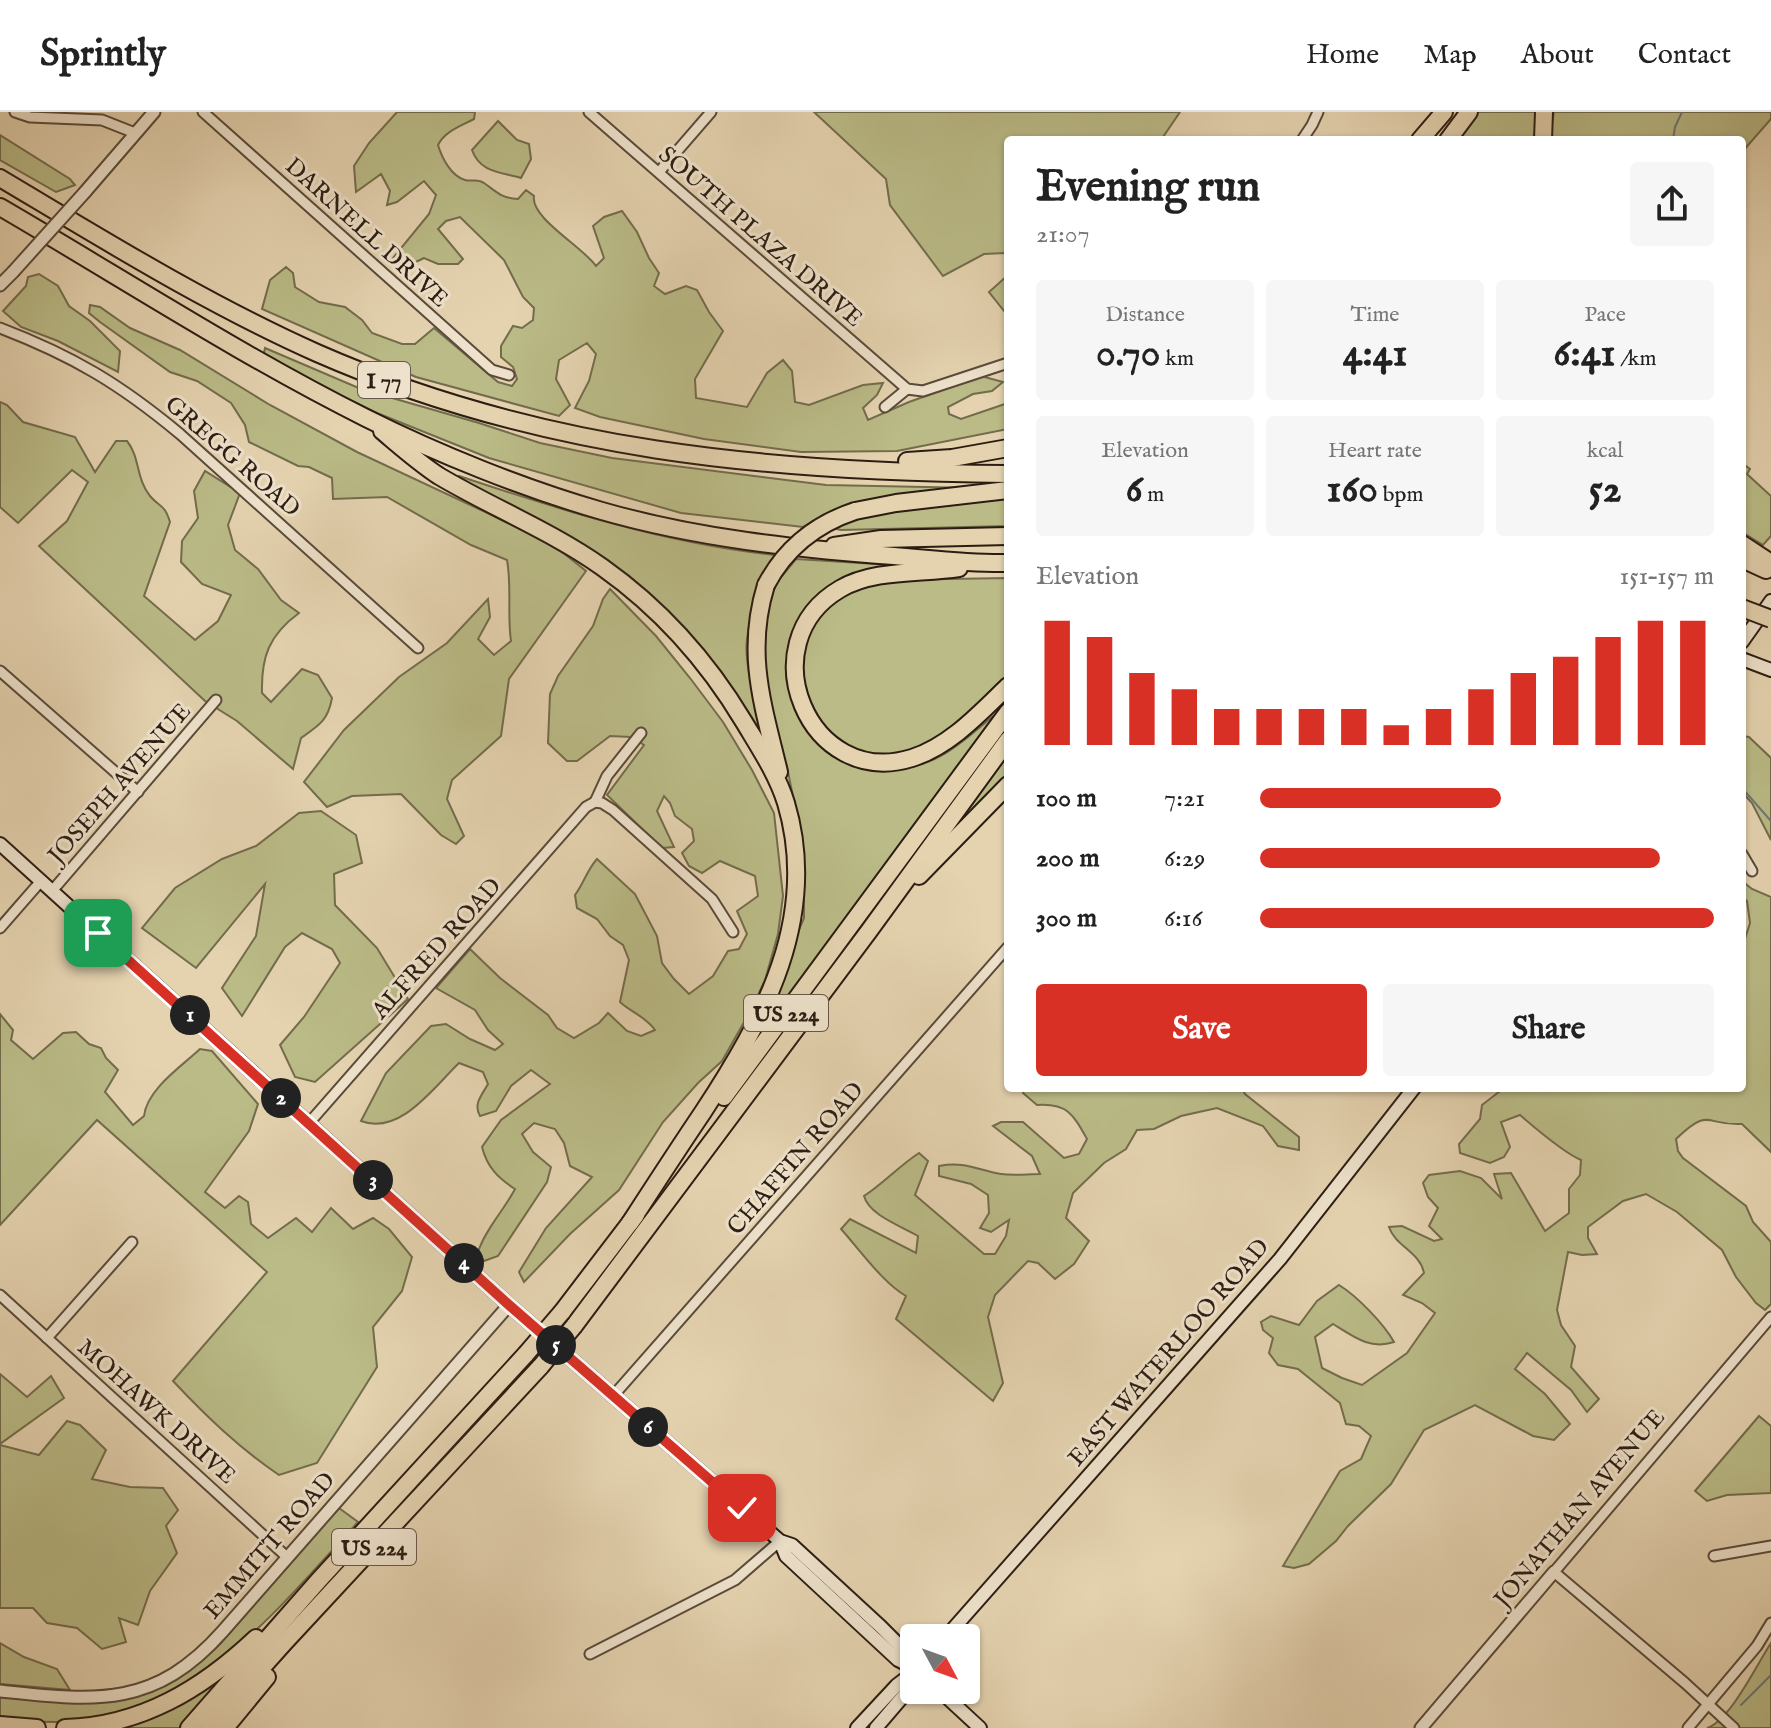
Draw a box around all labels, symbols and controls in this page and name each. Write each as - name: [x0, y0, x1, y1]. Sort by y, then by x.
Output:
- text: Sprintly: [40, 31, 166, 79]
- text: Home: [1306, 38, 1379, 73]
- text: Map: [1423, 38, 1477, 73]
- text: About: [1521, 38, 1594, 73]
- text: Contact: [1638, 38, 1731, 73]
- street label: SOUTH PLAZA DRIVE: [651, 140, 869, 334]
- street label: DARNELL DRIVE: [278, 151, 454, 315]
- text: Evening run: [1036, 160, 1260, 216]
- button: share: [1630, 162, 1714, 246]
- text: 21:07: [1036, 218, 1090, 251]
- text: Distance: [1105, 301, 1185, 329]
- text: Time: [1351, 301, 1399, 329]
- text: Pace: [1584, 301, 1626, 329]
- text: 0.70: [1096, 329, 1160, 380]
- text: 4:41: [1343, 329, 1407, 380]
- text: 6:41: [1553, 329, 1615, 380]
- text: km: [1160, 345, 1194, 373]
- text: /km: [1615, 345, 1657, 373]
- road number: I 77: [358, 362, 410, 398]
- street label: GREGG ROAD: [158, 390, 306, 525]
- text: Elevation: [1101, 437, 1189, 465]
- text: Heart rate: [1328, 437, 1422, 465]
- text: kcal: [1587, 437, 1623, 465]
- text: 6: [1126, 465, 1143, 516]
- text: 160: [1327, 465, 1378, 516]
- text: 52: [1588, 465, 1622, 516]
- text: m: [1143, 481, 1164, 509]
- text: bpm: [1378, 481, 1423, 509]
- text: Elevation: [1036, 560, 1139, 593]
- text: 151–157 m: [1619, 560, 1714, 593]
- street label: JOSEPH AVENUE: [40, 697, 198, 873]
- text: 100 m: [1036, 782, 1097, 815]
- text: 7:21: [1164, 782, 1205, 815]
- text: 200 m: [1036, 842, 1100, 875]
- text: 6:29: [1164, 842, 1205, 875]
- street label: ALFRED ROAD: [365, 872, 509, 1027]
- pin: [64, 899, 132, 967]
- text: 300 m: [1036, 902, 1097, 935]
- text: 6:16: [1164, 902, 1202, 935]
- icon: arrive: [76, 911, 120, 955]
- button: Save: [1036, 984, 1367, 1076]
- button: Share: [1383, 984, 1714, 1076]
- pin: 1: [170, 995, 210, 1035]
- road number: US 224: [744, 995, 828, 1031]
- text: 1: [186, 1001, 194, 1029]
- street label: CHAFFIN ROAD: [721, 1076, 871, 1242]
- pin: 2: [261, 1078, 301, 1118]
- text: 2: [276, 1084, 286, 1112]
- pin: 3: [353, 1160, 393, 1200]
- text: 3: [369, 1166, 377, 1194]
- street label: EAST WATERLOO ROAD: [1062, 1233, 1277, 1473]
- pin: 4: [444, 1243, 484, 1283]
- text: 4: [459, 1249, 469, 1277]
- pin: 5: [536, 1325, 576, 1365]
- text: 5: [552, 1331, 560, 1359]
- street label: MOHAWK DRIVE: [70, 1333, 242, 1492]
- street label: JONATHAN AVENUE: [1486, 1403, 1672, 1617]
- pin: 6: [628, 1407, 668, 1447]
- text: 6: [643, 1413, 653, 1441]
- street label: EMMITT ROAD: [198, 1466, 343, 1626]
- pin: [708, 1474, 776, 1542]
- icon: check: [720, 1486, 764, 1530]
- road number: US 224: [332, 1529, 416, 1565]
- north arrow: [900, 1624, 980, 1704]
- map controls: [900, 1624, 980, 1704]

